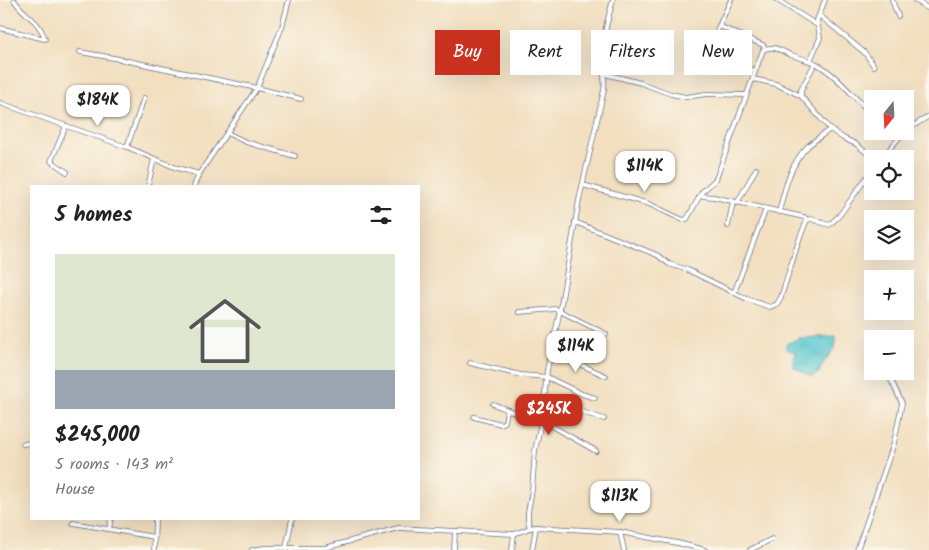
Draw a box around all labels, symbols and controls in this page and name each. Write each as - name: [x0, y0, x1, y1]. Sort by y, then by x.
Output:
- chip: Buy: [435, 30, 500, 75]
- chip: Rent: [510, 30, 581, 75]
- chip: Filters: [591, 30, 674, 75]
- chip: New: [684, 30, 752, 75]
- pin: $184K: [63, 84, 133, 127]
- text: $184K: [77, 88, 119, 113]
- north arrow: [864, 90, 914, 140]
- map controls: [864, 90, 914, 380]
- pin: $114K: [610, 150, 680, 193]
- button: locate: [864, 150, 914, 200]
- text: $114K: [626, 154, 664, 179]
- text: 5 homes: [55, 199, 132, 232]
- icon: filters: [367, 201, 395, 229]
- button: layers: [864, 210, 914, 260]
- button: +: [864, 270, 914, 320]
- icon: home: [180, 286, 270, 376]
- pin: $114K: [541, 330, 611, 373]
- button: −: [864, 330, 914, 380]
- text: $114K: [557, 334, 595, 359]
- pin: $245K: [514, 394, 584, 436]
- text: $245K: [526, 397, 572, 422]
- text: $245,000: [55, 419, 140, 452]
- text: 5 rooms · 143 m²: [55, 452, 173, 477]
- text: House: [55, 477, 95, 502]
- pin: $113K: [585, 480, 655, 523]
- text: $113K: [601, 484, 639, 509]

